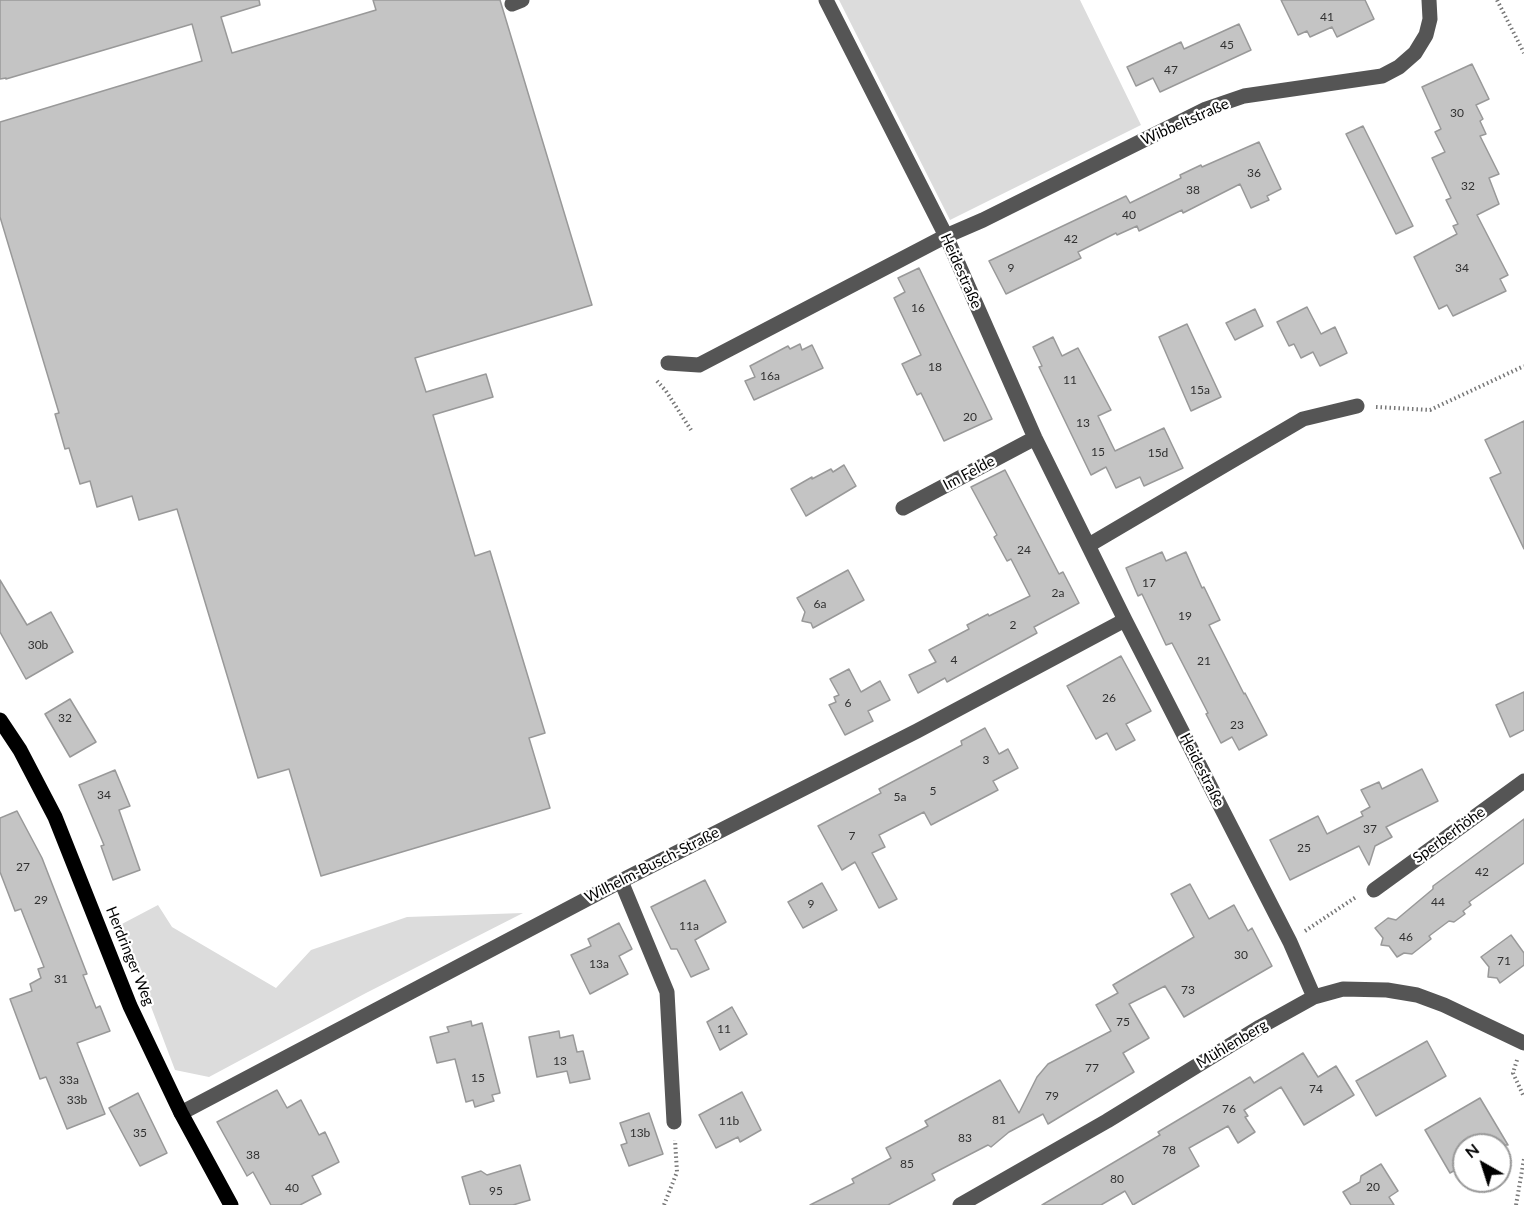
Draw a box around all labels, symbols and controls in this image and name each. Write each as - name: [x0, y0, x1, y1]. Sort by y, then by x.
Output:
- house number: 41: [1320, 10, 1334, 24]
- house number: 45: [1220, 38, 1234, 52]
- house number: 47: [1164, 63, 1178, 77]
- street label: Wibbeltstraße: [1138, 95, 1232, 149]
- house number: 30: [1450, 106, 1464, 120]
- house number: 36: [1247, 166, 1261, 180]
- house number: 32: [1461, 179, 1475, 193]
- house number: 38: [1186, 183, 1200, 197]
- house number: 40: [1122, 208, 1136, 222]
- street label: Heidestraße: [936, 231, 986, 311]
- house number: 42: [1064, 232, 1078, 246]
- house number: 9: [1008, 261, 1014, 275]
- house number: 34: [1455, 261, 1469, 275]
- house number: 16: [911, 301, 925, 315]
- house number: 18: [928, 360, 942, 374]
- house number: 16a: [760, 369, 780, 383]
- house number: 11: [1063, 373, 1077, 387]
- house number: 15a: [1190, 383, 1210, 397]
- house number: 20: [963, 410, 977, 424]
- house number: 13: [1076, 416, 1090, 430]
- house number: 15: [1091, 445, 1105, 459]
- house number: 15d: [1148, 446, 1168, 460]
- street label: Im Felde: [940, 452, 998, 494]
- house number: 24: [1017, 543, 1031, 557]
- house number: 17: [1142, 576, 1156, 590]
- house number: 2a: [1052, 586, 1064, 600]
- house number: 6a: [814, 597, 826, 611]
- house number: 19: [1178, 609, 1192, 623]
- house number: 2: [1010, 618, 1016, 632]
- house number: 30b: [28, 638, 48, 652]
- house number: 4: [951, 653, 957, 667]
- house number: 21: [1197, 654, 1211, 668]
- house number: 26: [1102, 691, 1116, 705]
- house number: 6: [845, 696, 851, 710]
- house number: 32: [58, 711, 72, 725]
- house number: 23: [1230, 718, 1244, 732]
- street label: Heidestraße: [1176, 730, 1228, 810]
- house number: 3: [983, 753, 989, 767]
- house number: 5: [930, 784, 936, 798]
- house number: 34: [97, 788, 111, 802]
- house number: 5a: [894, 790, 906, 804]
- street label: Sperberhöhe: [1409, 803, 1489, 867]
- house number: 37: [1363, 822, 1377, 836]
- street label: Wilhelm-Busch-Straße: [582, 823, 722, 907]
- house number: 7: [849, 829, 855, 843]
- house number: 25: [1297, 841, 1311, 855]
- house number: 27: [16, 860, 30, 874]
- house number: 42: [1475, 865, 1489, 879]
- house number: 29: [34, 893, 48, 907]
- house number: 44: [1431, 895, 1445, 909]
- house number: 9: [808, 897, 814, 911]
- street label: Herdringer Weg: [102, 904, 158, 1008]
- house number: 11a: [679, 919, 699, 933]
- house number: 46: [1399, 930, 1413, 944]
- house number: 30: [1234, 948, 1248, 962]
- house number: 71: [1497, 954, 1511, 968]
- house number: 13a: [589, 957, 609, 971]
- house number: 31: [54, 972, 68, 986]
- house number: 73: [1181, 983, 1195, 997]
- house number: 75: [1116, 1015, 1130, 1029]
- street label: Mühlenberg: [1193, 1016, 1271, 1072]
- house number: 11: [717, 1022, 731, 1036]
- house number: 13: [553, 1054, 567, 1068]
- house number: 77: [1085, 1061, 1099, 1075]
- house number: 15: [471, 1071, 485, 1085]
- house number: 33a: [59, 1073, 79, 1087]
- house number: 74: [1309, 1082, 1323, 1096]
- house number: 79: [1045, 1089, 1059, 1103]
- house number: 33b: [67, 1093, 87, 1107]
- house number: 76: [1222, 1102, 1236, 1116]
- house number: 81: [992, 1113, 1006, 1127]
- house number: 11b: [719, 1114, 739, 1128]
- house number: 35: [133, 1126, 147, 1140]
- house number: 13b: [630, 1126, 650, 1140]
- house number: 83: [958, 1131, 972, 1145]
- north arrow: [1452, 1133, 1512, 1193]
- text: N: [1461, 1139, 1482, 1161]
- house number: 78: [1162, 1143, 1176, 1157]
- house number: 38: [246, 1148, 260, 1162]
- house number: 85: [900, 1157, 914, 1171]
- house number: 80: [1110, 1172, 1124, 1186]
- house number: 20: [1366, 1180, 1380, 1194]
- house number: 40: [285, 1181, 299, 1195]
- house number: 95: [489, 1184, 503, 1198]

